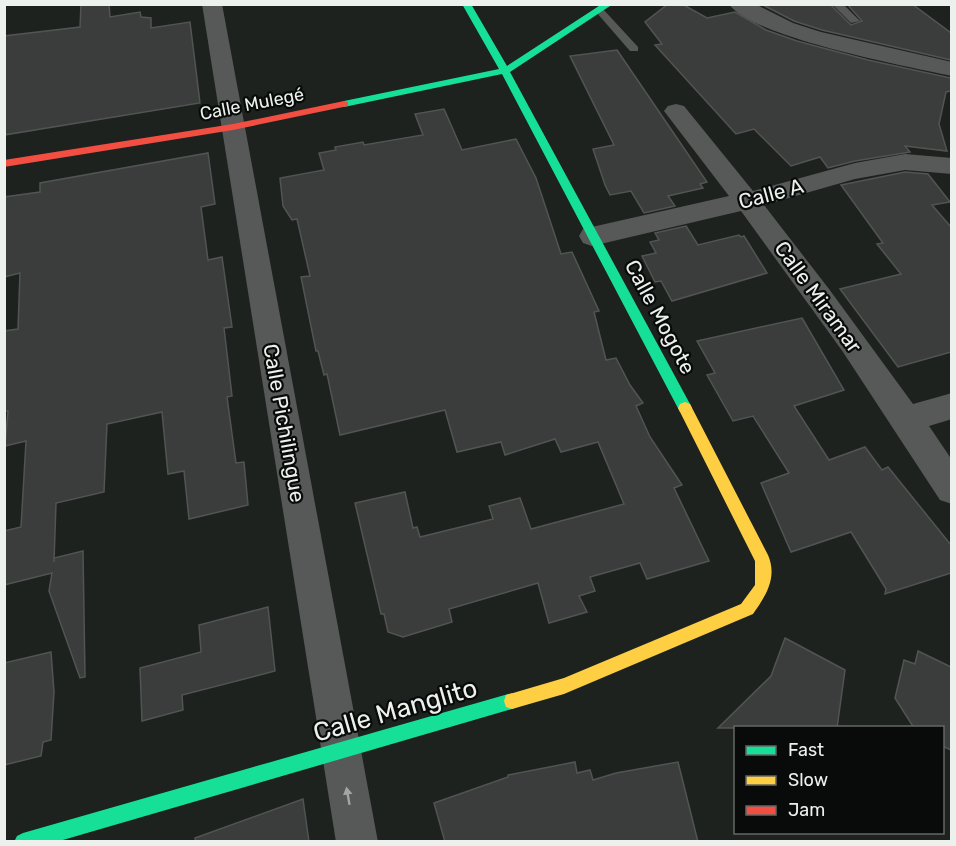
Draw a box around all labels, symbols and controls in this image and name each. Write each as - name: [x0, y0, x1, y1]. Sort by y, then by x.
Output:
- street label: Calle Mulegé: [198, 83, 306, 125]
- street label: Calle A: [736, 173, 806, 214]
- street label: Calle Miramar: [769, 236, 867, 357]
- street label: Calle Mogote: [620, 255, 701, 378]
- street label: Calle Pichilingue: [258, 342, 311, 504]
- street label: Calle Manglito: [310, 672, 481, 749]
- legend: [734, 726, 944, 834]
- text: Fast: [788, 739, 824, 761]
- text: Slow: [788, 769, 828, 791]
- one-way arrow: [344, 786, 353, 805]
- text: Jam: [788, 799, 825, 821]

